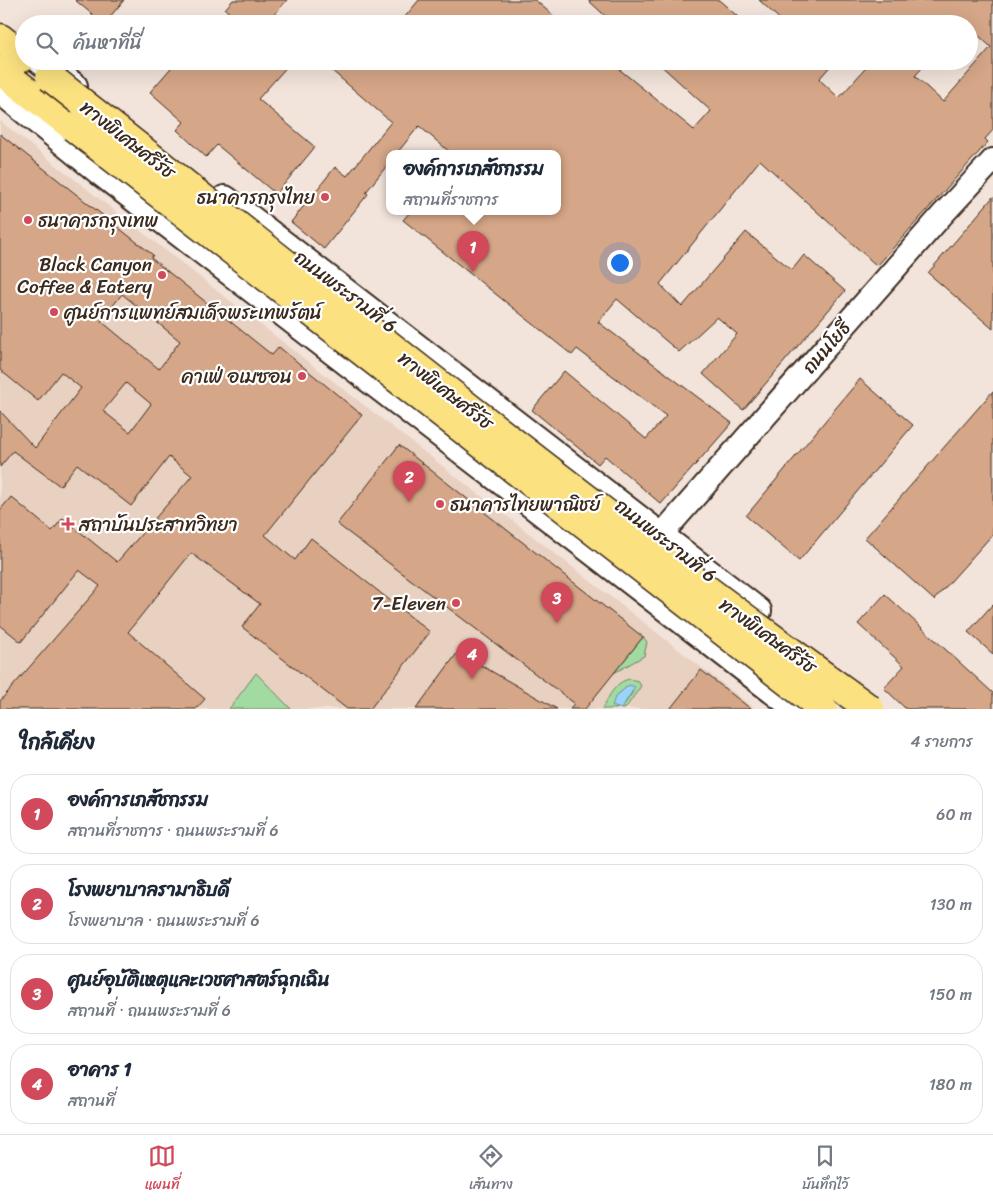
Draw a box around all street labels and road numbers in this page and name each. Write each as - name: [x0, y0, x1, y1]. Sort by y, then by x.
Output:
- street label: ทางพิเศษศรีรัช: [73, 91, 184, 189]
- street label: ถนนพระรามที่ 6: [287, 241, 405, 341]
- street label: ถนนโยธี: [794, 312, 860, 382]
- street label: ทางพิเศษศรีรัช: [391, 342, 502, 440]
- street label: ถนนพระรามที่ 6: [607, 490, 724, 591]
- street label: ทางพิเศษศรีรัช: [712, 589, 825, 683]

